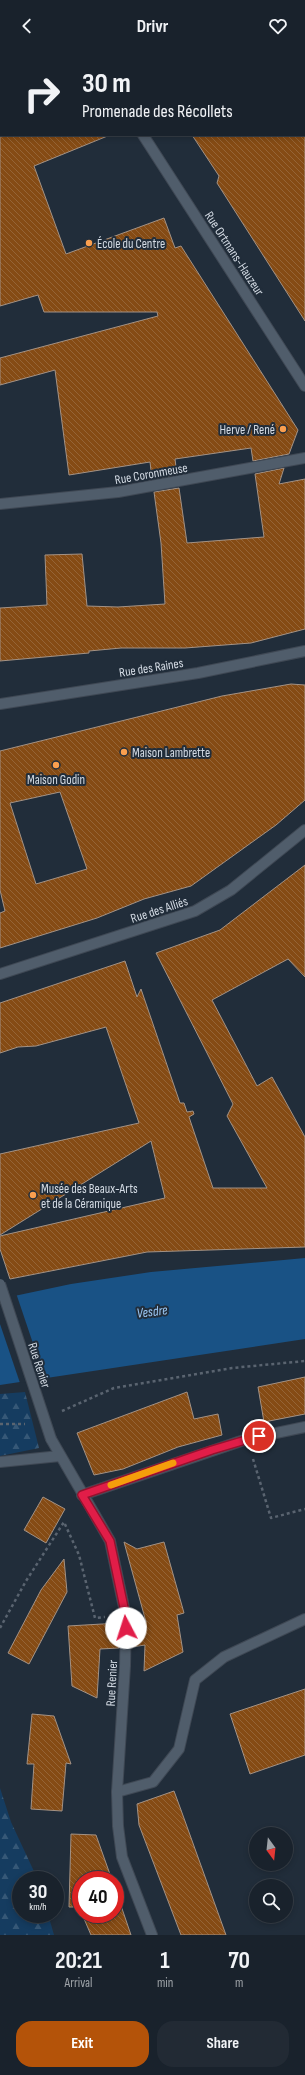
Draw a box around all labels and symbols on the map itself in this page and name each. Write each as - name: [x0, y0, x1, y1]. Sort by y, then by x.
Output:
- street label: Rue Ortmans-Hauzeur: [201, 208, 268, 299]
- place label: École du Centre: [97, 236, 165, 252]
- marker: École du Centre: [84, 238, 94, 248]
- place label: Herve / René: [219, 422, 275, 438]
- marker: Herve / René: [278, 424, 288, 434]
- street label: Rue Coronmeuse: [113, 460, 189, 488]
- street label: Rue des Raines: [118, 655, 185, 681]
- place label: Maison Lambrette: [132, 745, 210, 761]
- marker: Maison Lambrette: [119, 747, 129, 757]
- marker: Maison Godin: [51, 760, 61, 770]
- place label: Maison Godin: [27, 772, 85, 788]
- street label: Rue des Alliés: [129, 893, 190, 927]
- place label: Musée des Beaux-Arts et de la Céramique: [41, 1181, 138, 1212]
- marker: Musée des Beaux-Arts et de la Céramique: [28, 1190, 38, 1200]
- water label: Vesdre: [136, 1301, 169, 1322]
- street label: Rue Renier: [24, 1341, 54, 1390]
- pin: [242, 1419, 276, 1453]
- position arrow: [105, 1607, 147, 1649]
- street label: Rue Renier: [103, 1659, 121, 1707]
- north arrow: [249, 1827, 293, 1871]
- speed limit sign: 40: [72, 1871, 124, 1923]

